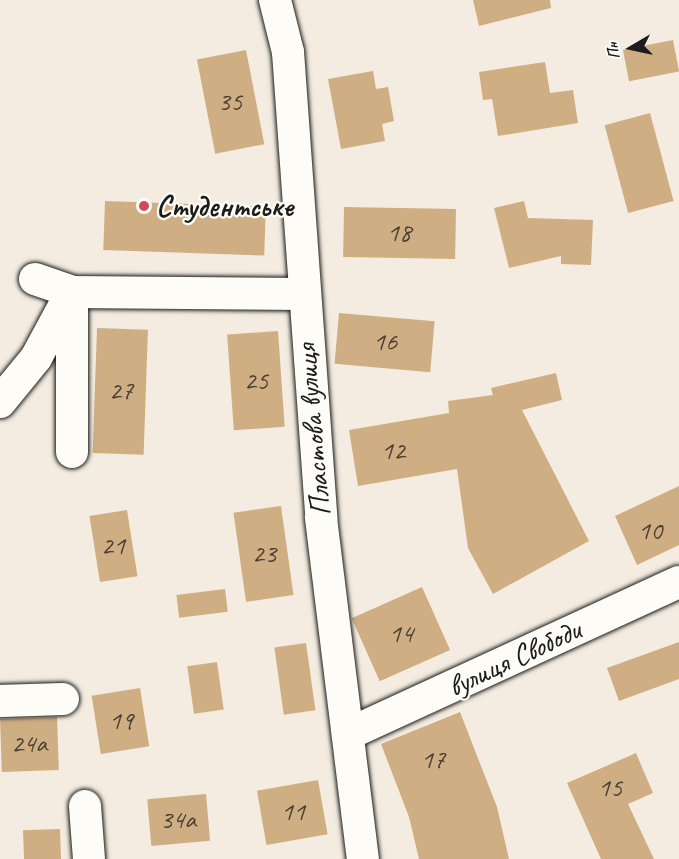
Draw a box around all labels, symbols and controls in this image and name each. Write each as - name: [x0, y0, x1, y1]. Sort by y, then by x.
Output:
- north arrow: [601, 18, 661, 78]
- text: Пн: [602, 41, 624, 61]
- house number: 35: [218, 86, 242, 118]
- place label: Студентське: [156, 188, 293, 224]
- marker: Студентське: [137, 199, 151, 213]
- house number: 18: [387, 217, 411, 249]
- house number: 16: [373, 326, 397, 358]
- street label: Пластова вулиця: [288, 343, 338, 517]
- house number: 25: [244, 365, 268, 397]
- house number: 27: [109, 375, 133, 407]
- house number: 12: [381, 435, 405, 467]
- house number: 10: [638, 515, 662, 547]
- house number: 21: [101, 530, 125, 562]
- house number: 23: [252, 538, 276, 570]
- street label: вулиця Свободи: [442, 612, 586, 704]
- house number: 14: [389, 618, 413, 650]
- house number: 19: [109, 705, 133, 737]
- house number: 24а: [11, 728, 47, 760]
- house number: 17: [421, 744, 445, 776]
- house number: 15: [598, 772, 622, 804]
- house number: 11: [281, 796, 305, 828]
- house number: 34а: [160, 804, 196, 836]

